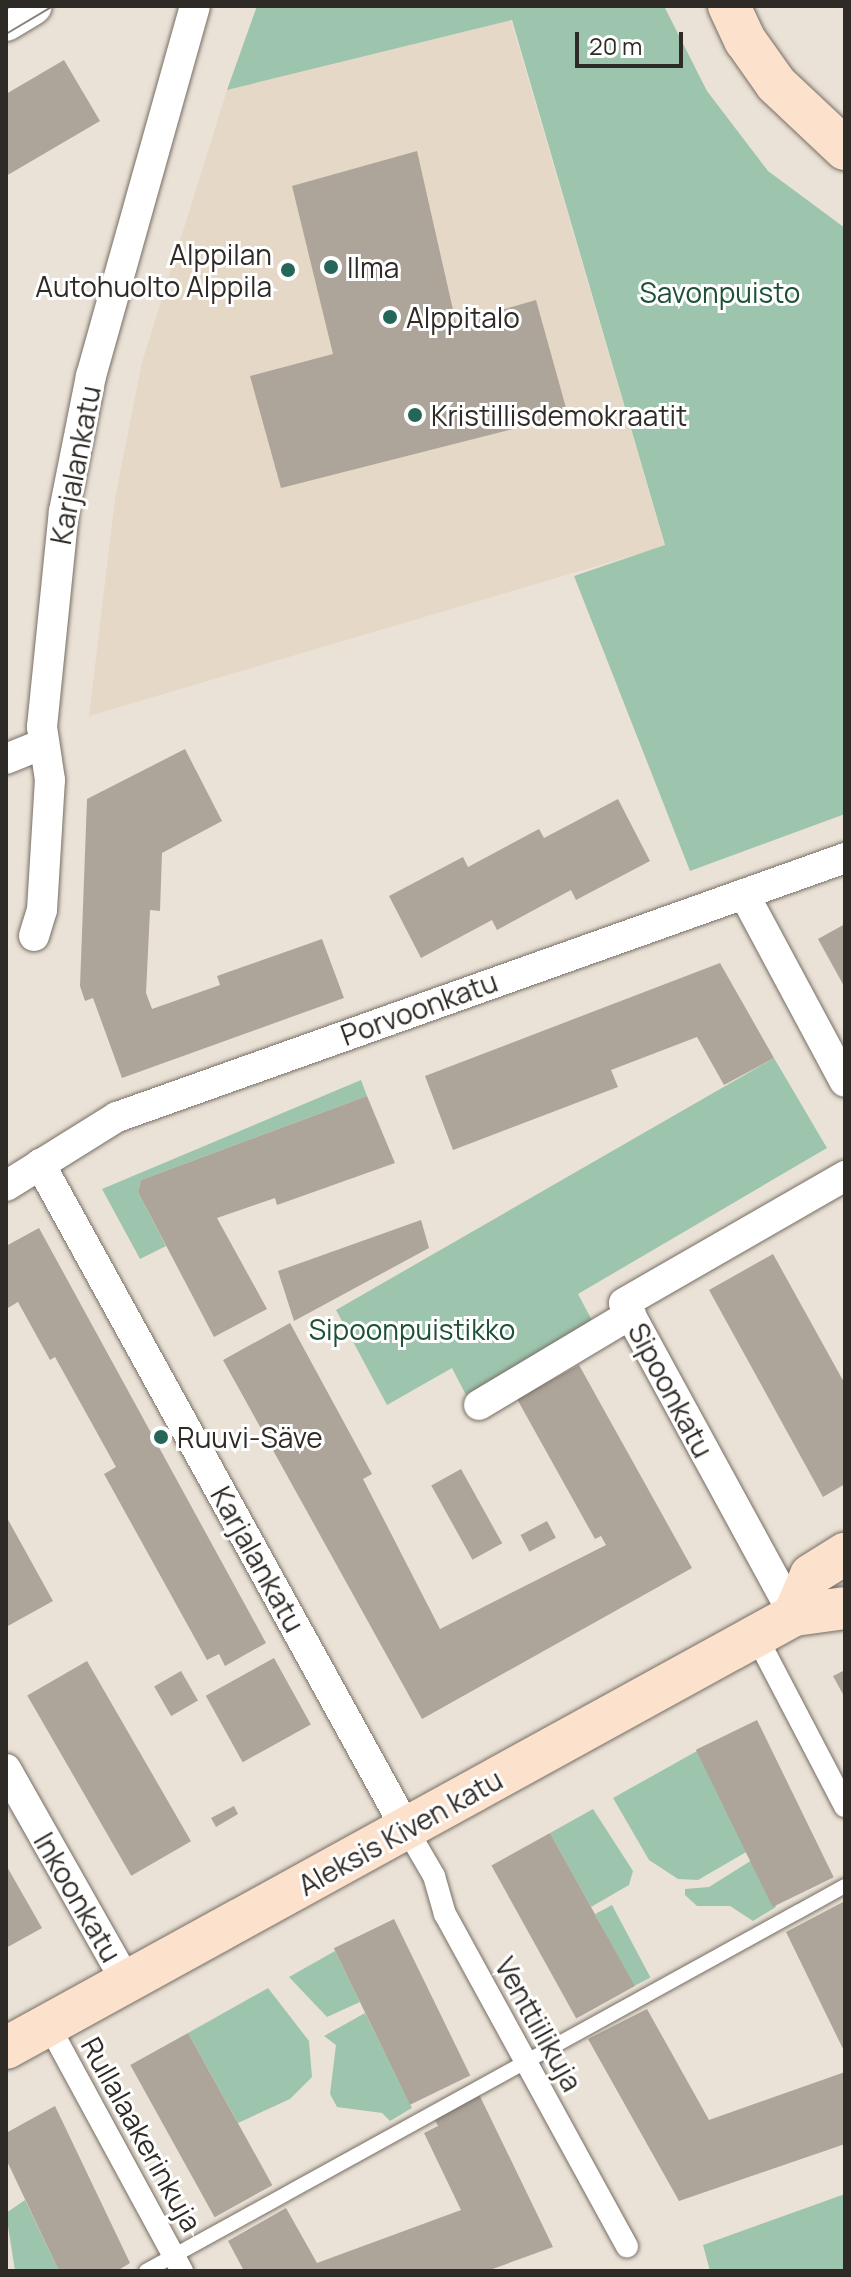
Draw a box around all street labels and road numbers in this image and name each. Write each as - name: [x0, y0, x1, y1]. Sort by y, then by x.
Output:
- street label: Karjalankatu: [43, 383, 107, 547]
- street label: Porvoonkatu: [336, 964, 502, 1052]
- street label: Sipoonkatu: [622, 1317, 720, 1463]
- street label: Karjalankatu: [204, 1481, 312, 1637]
- street label: Aleksis Kiven katu: [292, 1762, 508, 1902]
- street label: Inkoonkatu: [27, 1826, 129, 1968]
- street label: Venttiilikuja: [488, 1951, 590, 2097]
- street label: Rullalaakerinkuja: [75, 2031, 209, 2237]

